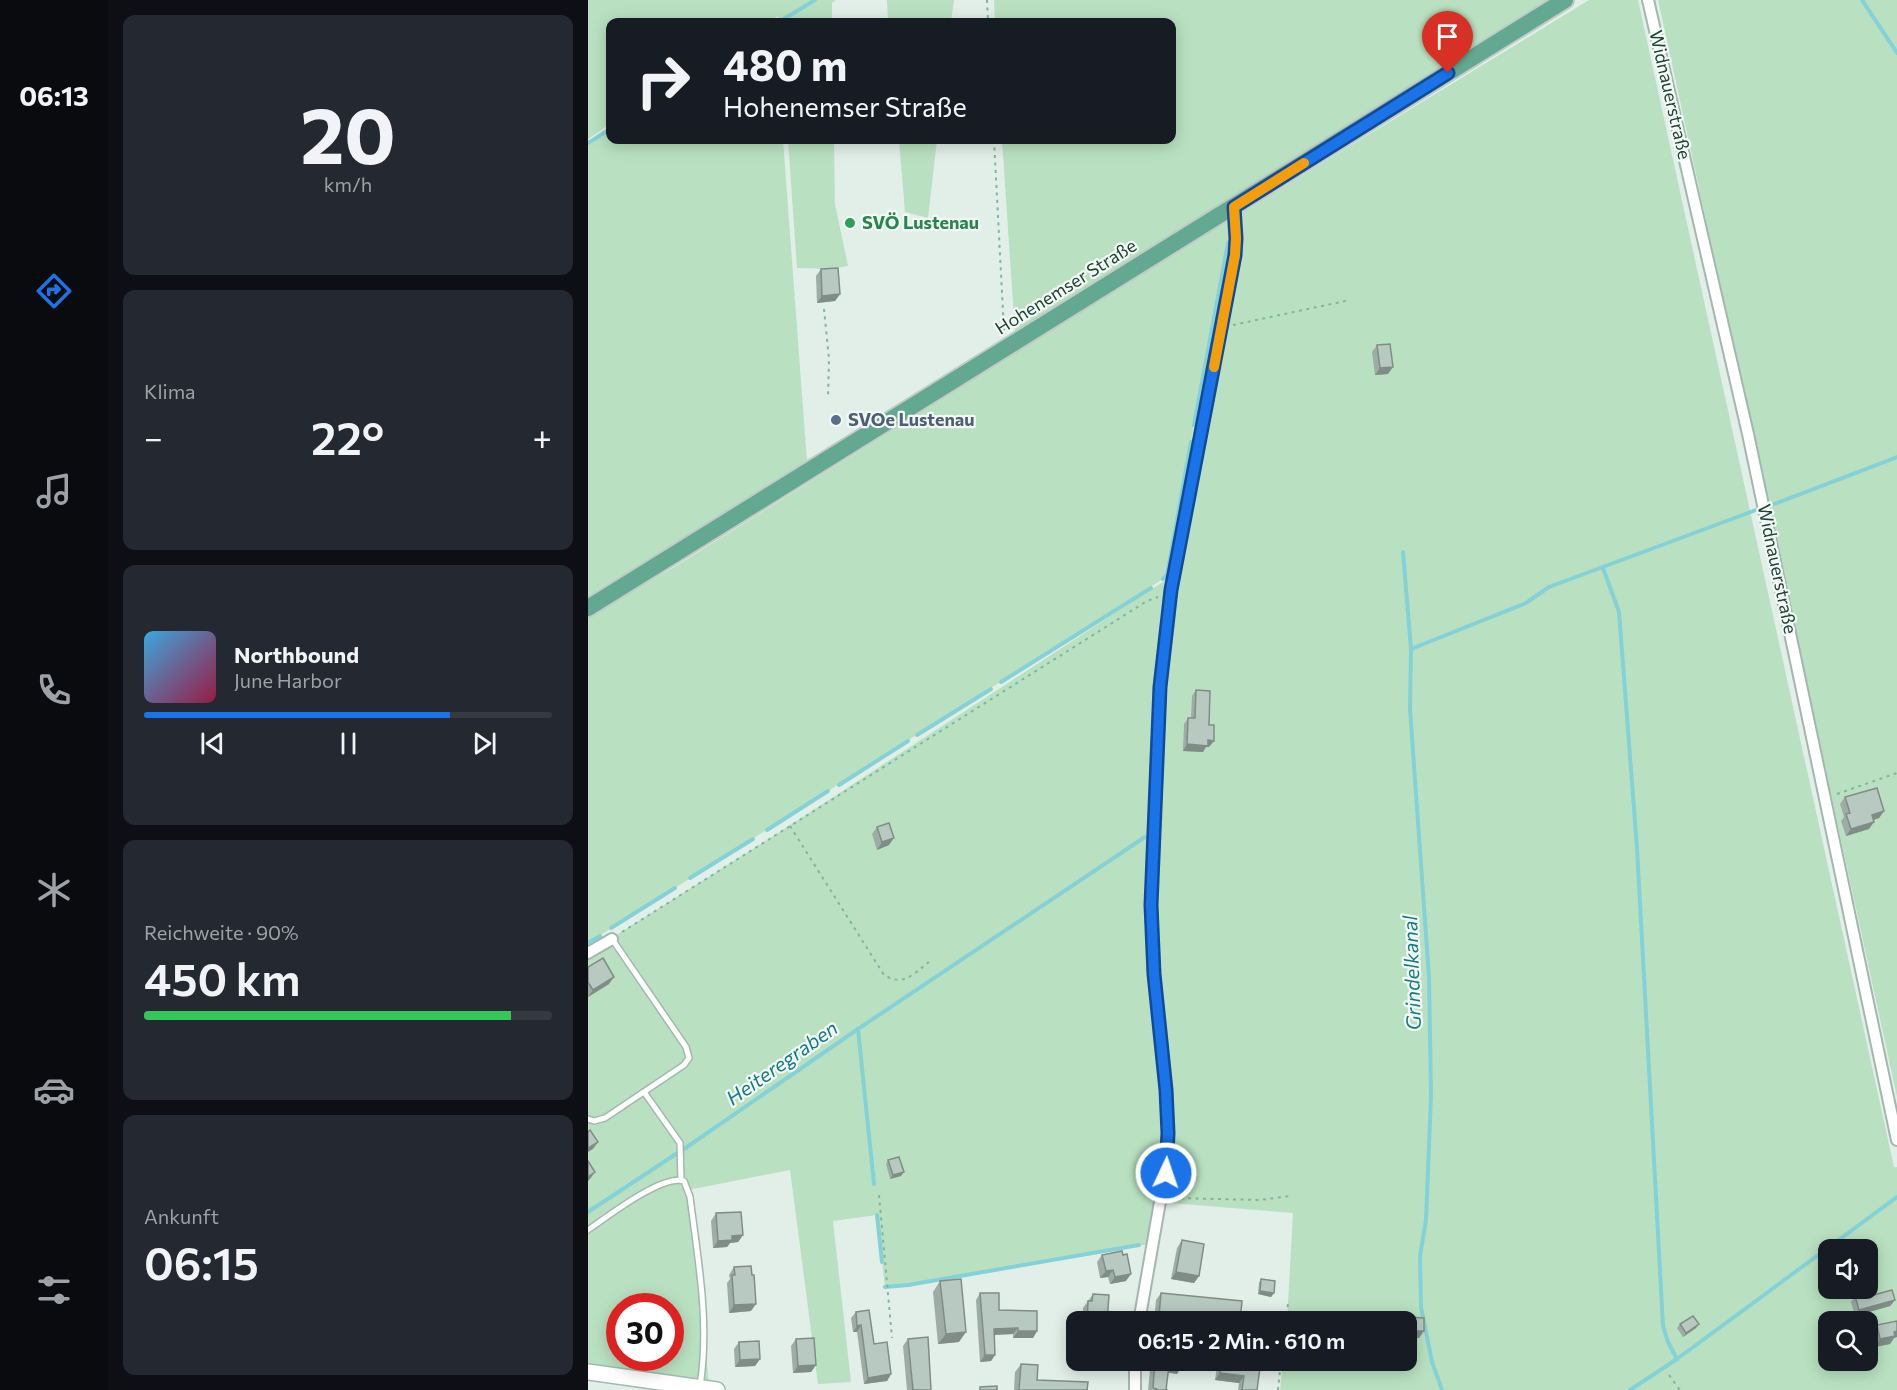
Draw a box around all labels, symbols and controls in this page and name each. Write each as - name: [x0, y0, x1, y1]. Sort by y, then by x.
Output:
- pin: [1422, 11, 1473, 73]
- icon: arrive: [1431, 20, 1464, 53]
- street label: Widnauerstraße: [1645, 28, 1697, 162]
- text: 480 m: [723, 38, 847, 90]
- icon: right: [624, 42, 702, 120]
- text: 06:13: [19, 79, 89, 112]
- text: 20: [300, 85, 396, 180]
- text: Hohenemser Straße: [723, 90, 967, 123]
- text: km/h: [324, 172, 372, 196]
- place label: SVÖ Lustenau: [862, 211, 979, 233]
- marker: SVÖ Lustenau: [843, 216, 857, 230]
- street label: Hohenemser Straße: [991, 234, 1140, 339]
- icon: directions: [33, 270, 75, 312]
- text: Klima: [144, 379, 196, 403]
- place label: SVOe Lustenau: [848, 408, 975, 430]
- text: 22°: [311, 409, 384, 464]
- marker: SVOe Lustenau: [829, 413, 843, 427]
- text: −: [144, 416, 163, 457]
- text: +: [533, 416, 552, 457]
- icon: music: [33, 470, 75, 512]
- street label: Widnauerstraße: [1754, 502, 1802, 636]
- text: Northbound: [234, 641, 359, 668]
- text: June Harbor: [234, 668, 342, 692]
- icon: phone: [33, 669, 75, 711]
- icon: previous: [196, 727, 229, 760]
- icon: pause: [332, 727, 365, 760]
- icon: next: [468, 727, 501, 760]
- icon: climate: [33, 869, 75, 911]
- water label: Grindelkanal: [1397, 914, 1425, 1031]
- text: Reichweite · 90%: [144, 920, 299, 944]
- text: 450 km: [144, 950, 300, 1005]
- water label: Heiteregraben: [721, 1015, 842, 1109]
- icon: car: [33, 1069, 75, 1111]
- position arrow: [1134, 1141, 1198, 1205]
- text: Ankunft: [144, 1204, 219, 1228]
- text: 06:15: [144, 1234, 259, 1289]
- map controls: [1818, 1239, 1878, 1371]
- button: sound: [1818, 1239, 1878, 1299]
- icon: filters: [33, 1269, 75, 1311]
- speed limit sign: 30: [606, 1293, 684, 1371]
- button: search: [1818, 1311, 1878, 1371]
- text: 06:15 · 2 Min. · 610 m: [1138, 1327, 1345, 1354]

